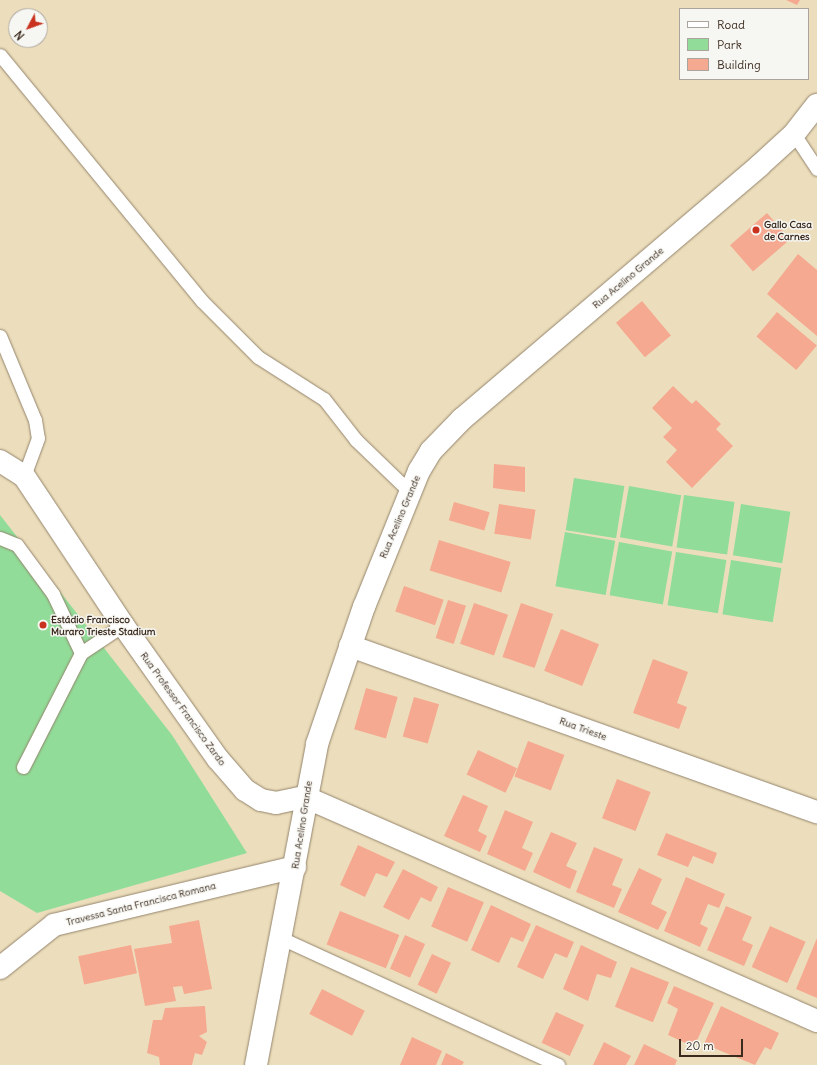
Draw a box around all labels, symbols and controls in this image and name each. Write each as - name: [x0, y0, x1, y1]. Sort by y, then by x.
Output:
- north arrow: [8, 8, 48, 48]
- legend: [679, 8, 809, 80]
- text: Road: [717, 17, 745, 32]
- text: N: [12, 28, 27, 43]
- text: Park: [717, 37, 742, 52]
- text: Building: [717, 57, 761, 72]
- place label: Gallo Casa de Carnes: [764, 218, 812, 242]
- marker: Gallo Casa de Carnes: [751, 225, 761, 235]
- street label: Rua Acelino Grande: [590, 245, 666, 311]
- street label: Rua Acelino Grande: [377, 474, 423, 560]
- place label: Estádio Francisco Muraro Trieste Stadium: [51, 613, 156, 636]
- marker: Estádio Francisco Muraro Trieste Stadium: [38, 620, 48, 630]
- street label: Rua Professor Francisco Zardo: [138, 650, 228, 768]
- street label: Rua Trieste: [558, 715, 608, 743]
- street label: Rua Acelino Grande: [289, 780, 315, 870]
- street label: Travessa Santa Francisca Romana: [65, 880, 217, 928]
- scale bar: [681, 1031, 745, 1057]
- text: 20 m: [686, 1038, 714, 1053]

